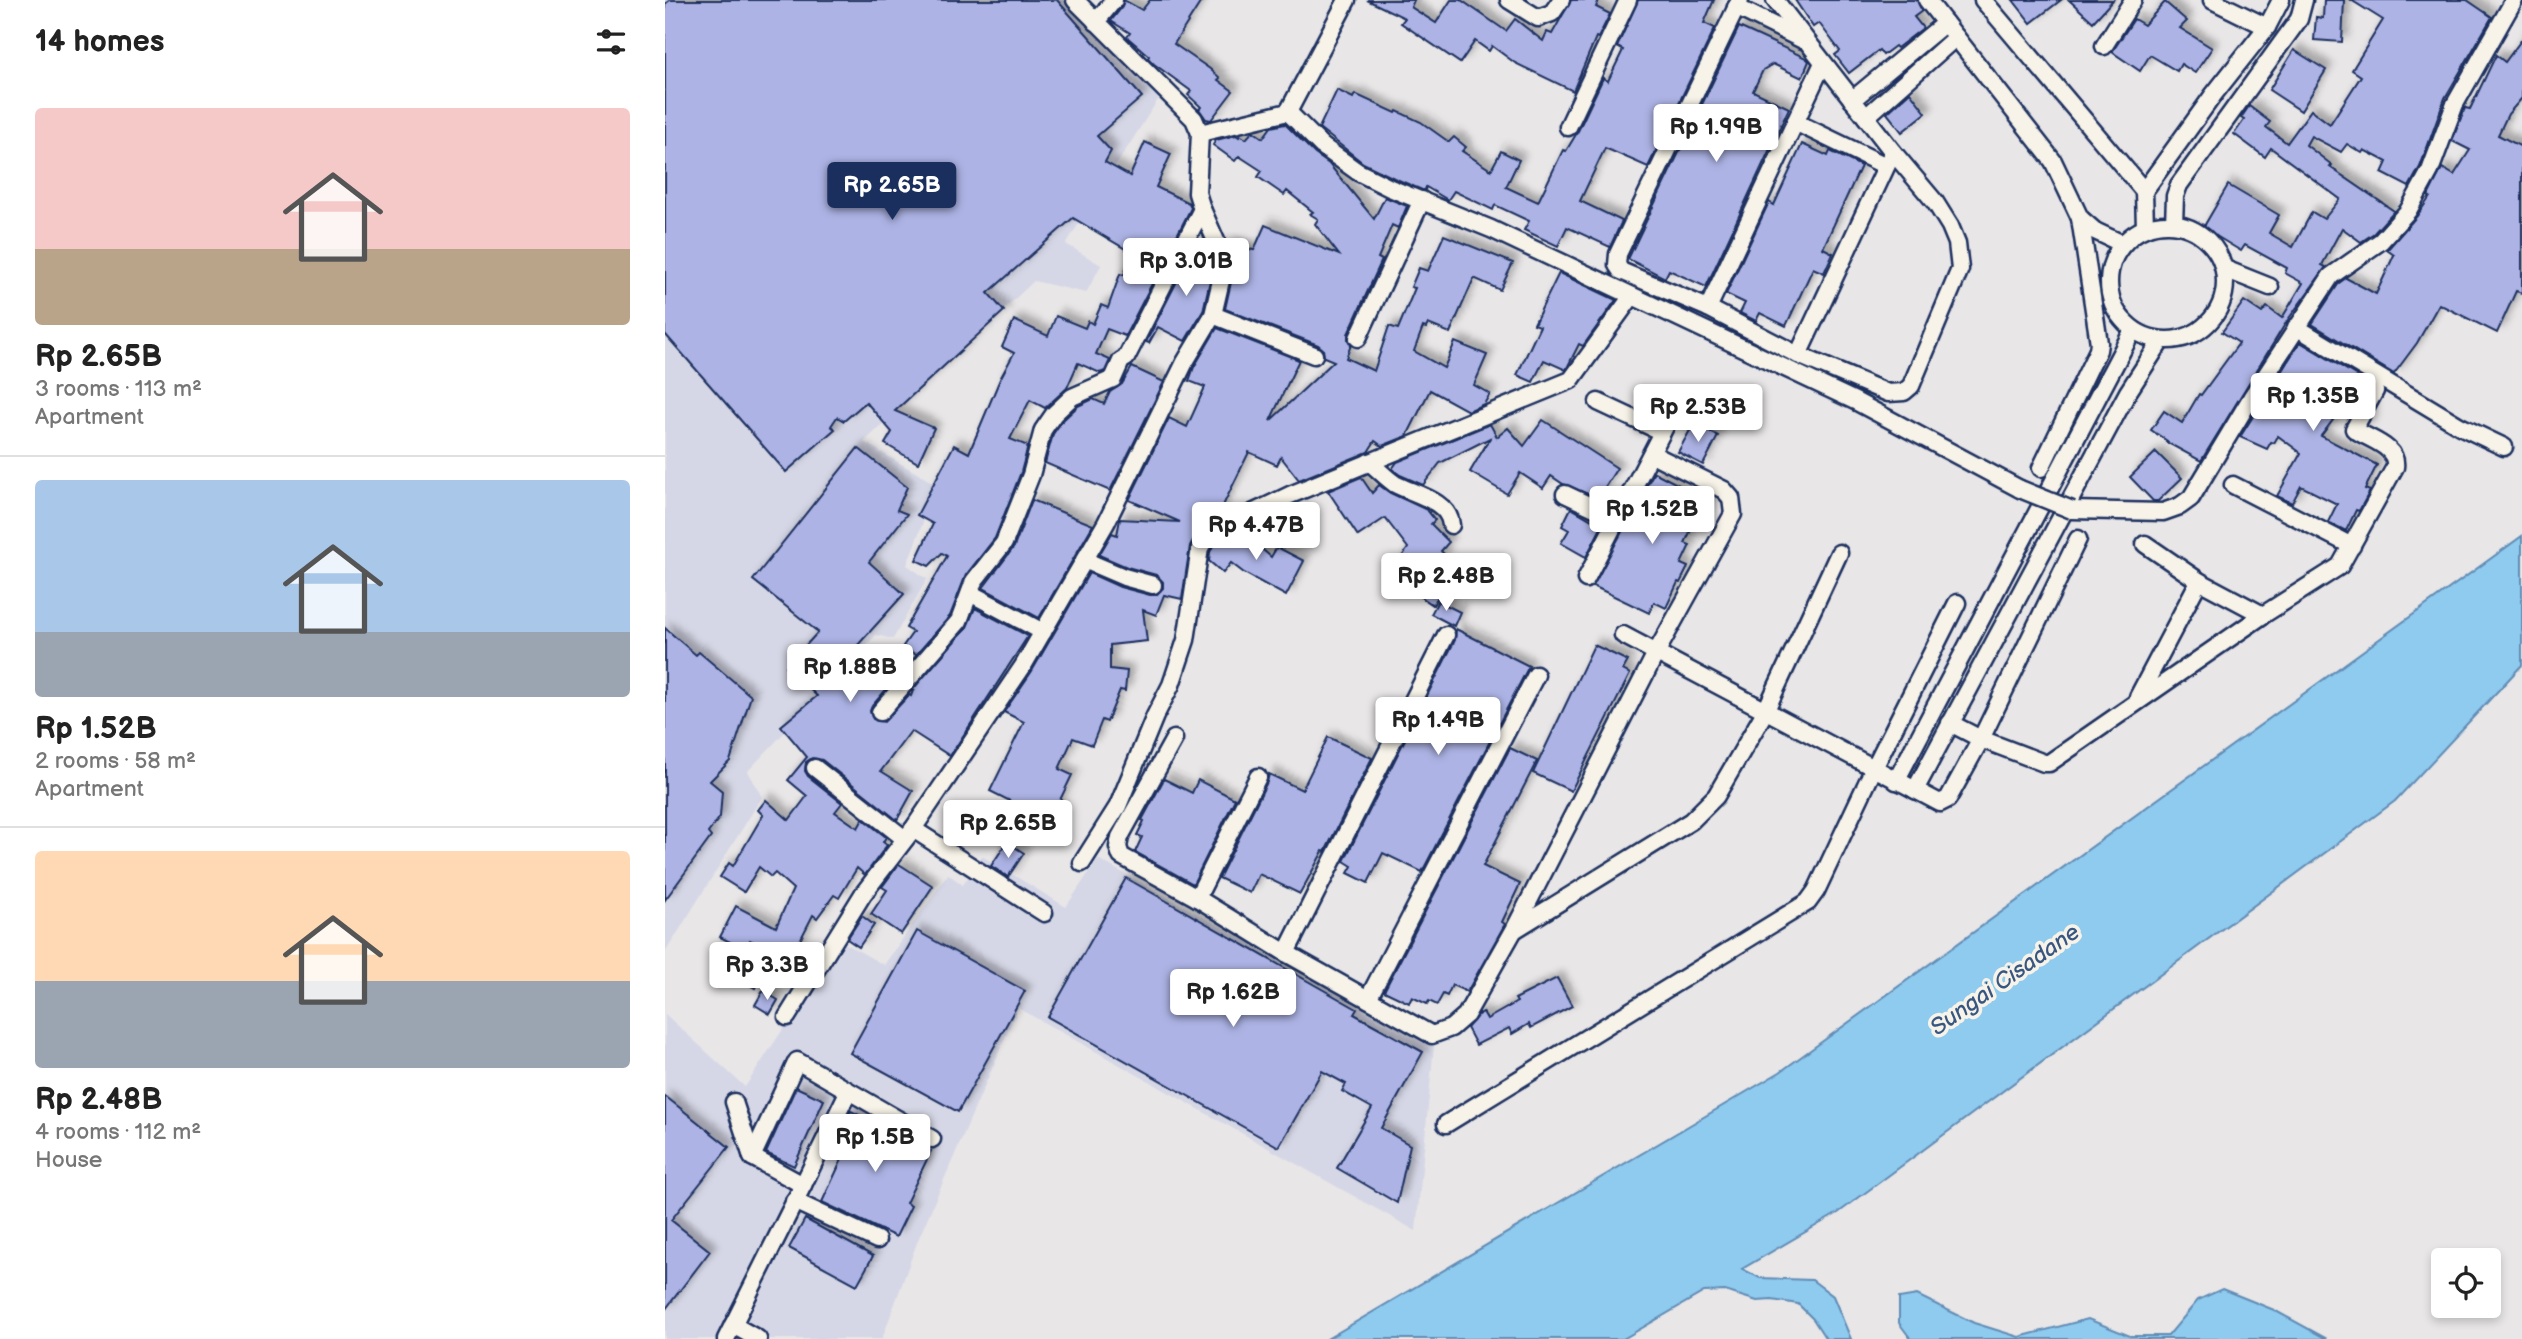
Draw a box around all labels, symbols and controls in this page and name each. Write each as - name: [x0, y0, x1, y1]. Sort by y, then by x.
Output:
- icon: filters: [592, 23, 630, 61]
- text: 14 homes: [35, 24, 164, 60]
- pin: Rp 1.99B: [1644, 104, 1788, 164]
- text: Rp 1.99B: [1669, 113, 1763, 141]
- icon: home: [270, 154, 396, 280]
- pin: Rp 2.65B: [820, 162, 964, 222]
- text: Rp 2.65B: [843, 171, 941, 199]
- pin: Rp 3.01B: [1114, 238, 1258, 298]
- text: Rp 3.01B: [1139, 247, 1233, 275]
- text: Rp 2.65B: [35, 339, 162, 375]
- pin: Rp 1.35B: [2241, 374, 2385, 433]
- text: 3 rooms · 113 m²: [35, 375, 202, 403]
- text: Rp 1.35B: [2267, 382, 2359, 410]
- pin: Rp 2.53B: [1626, 384, 1770, 444]
- text: Rp 2.53B: [1650, 393, 1746, 421]
- text: Apartment: [35, 403, 144, 431]
- pin: Rp 1.52B: [1580, 486, 1724, 546]
- text: Rp 1.52B: [1605, 495, 1699, 523]
- pin: Rp 4.47B: [1184, 503, 1328, 562]
- text: Rp 4.47B: [1208, 511, 1304, 539]
- icon: home: [270, 526, 396, 652]
- pin: Rp 2.48B: [1374, 554, 1518, 613]
- text: Rp 2.48B: [1397, 562, 1495, 590]
- pin: Rp 1.88B: [778, 644, 922, 704]
- text: Rp 1.88B: [803, 653, 897, 681]
- pin: Rp 1.49B: [1366, 698, 1510, 757]
- text: Rp 1.49B: [1391, 706, 1485, 734]
- text: Rp 1.52B: [35, 711, 157, 747]
- text: 2 rooms · 58 m²: [35, 747, 196, 775]
- text: Apartment: [35, 775, 144, 803]
- pin: Rp 2.65B: [936, 800, 1080, 860]
- text: Rp 2.65B: [959, 809, 1057, 837]
- icon: home: [270, 897, 396, 1023]
- water label: Sungai Cisadane: [1925, 918, 2085, 1042]
- pin: Rp 3.3B: [702, 942, 832, 1002]
- text: Rp 3.3B: [725, 951, 809, 979]
- pin: Rp 1.62B: [1161, 970, 1305, 1029]
- text: Rp 1.62B: [1186, 978, 1280, 1006]
- text: Rp 2.48B: [35, 1082, 162, 1118]
- pin: Rp 1.5B: [810, 1114, 940, 1174]
- text: 4 rooms · 112 m²: [35, 1118, 201, 1146]
- text: Rp 1.5B: [835, 1123, 915, 1151]
- text: House: [35, 1146, 102, 1174]
- map controls: [2431, 1248, 2501, 1318]
- button: locate: [2431, 1248, 2501, 1318]

